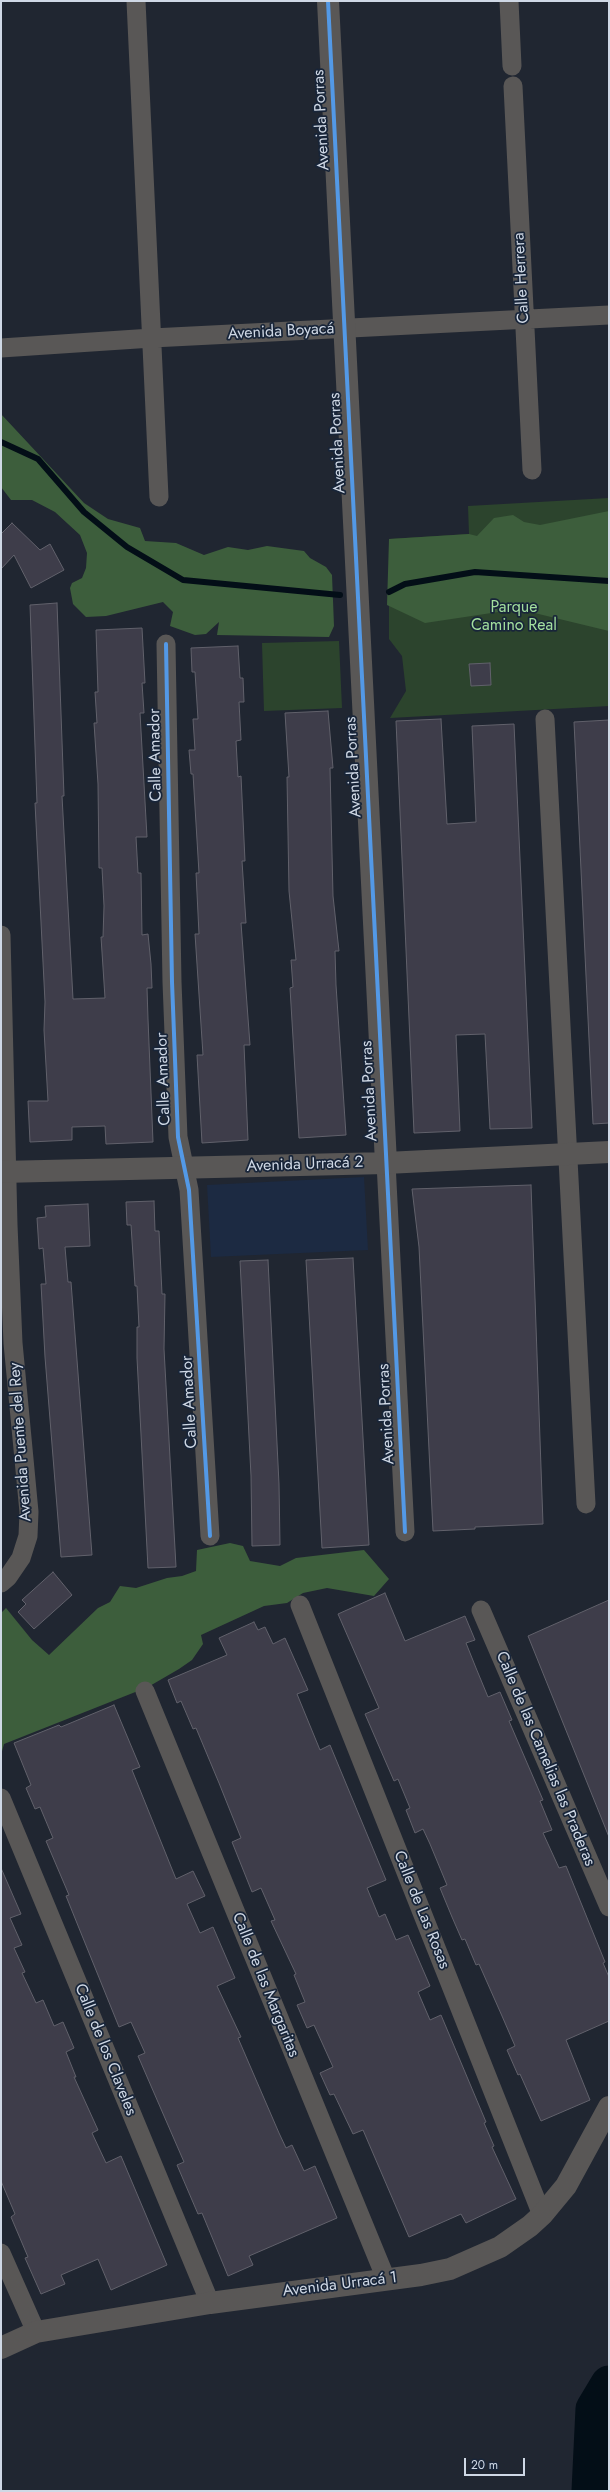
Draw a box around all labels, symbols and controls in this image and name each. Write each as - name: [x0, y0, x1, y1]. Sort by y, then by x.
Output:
- street label: Avenida Porras: [310, 69, 334, 171]
- street label: Calle Herrera: [510, 232, 534, 324]
- street label: Avenida Boyacá: [227, 320, 335, 344]
- street label: Avenida Porras: [326, 392, 350, 494]
- park label: Parque Camino Real: [471, 598, 557, 636]
- street label: Calle Amador: [146, 708, 166, 802]
- street label: Avenida Porras: [342, 716, 366, 818]
- street label: Calle Amador: [153, 1032, 175, 1126]
- street label: Avenida Porras: [358, 1040, 382, 1142]
- street label: Avenida Urracá 2: [246, 1153, 364, 1177]
- street label: Calle Amador: [178, 1355, 202, 1449]
- street label: Avenida Puente del Rey: [6, 1362, 36, 1522]
- street label: Avenida Porras: [375, 1363, 399, 1465]
- street label: Calle de las Camelias las Praderas: [491, 1649, 599, 1869]
- street label: Calle de Las Rosas: [389, 1848, 453, 1972]
- street label: Calle de las Margaritas: [227, 1910, 303, 2060]
- street label: Calle de los Claveles: [70, 1981, 140, 2119]
- street label: Avenida Urracá 1: [282, 2268, 398, 2302]
- scale bar: [466, 2450, 527, 2476]
- text: 20 m: [471, 2456, 498, 2474]

